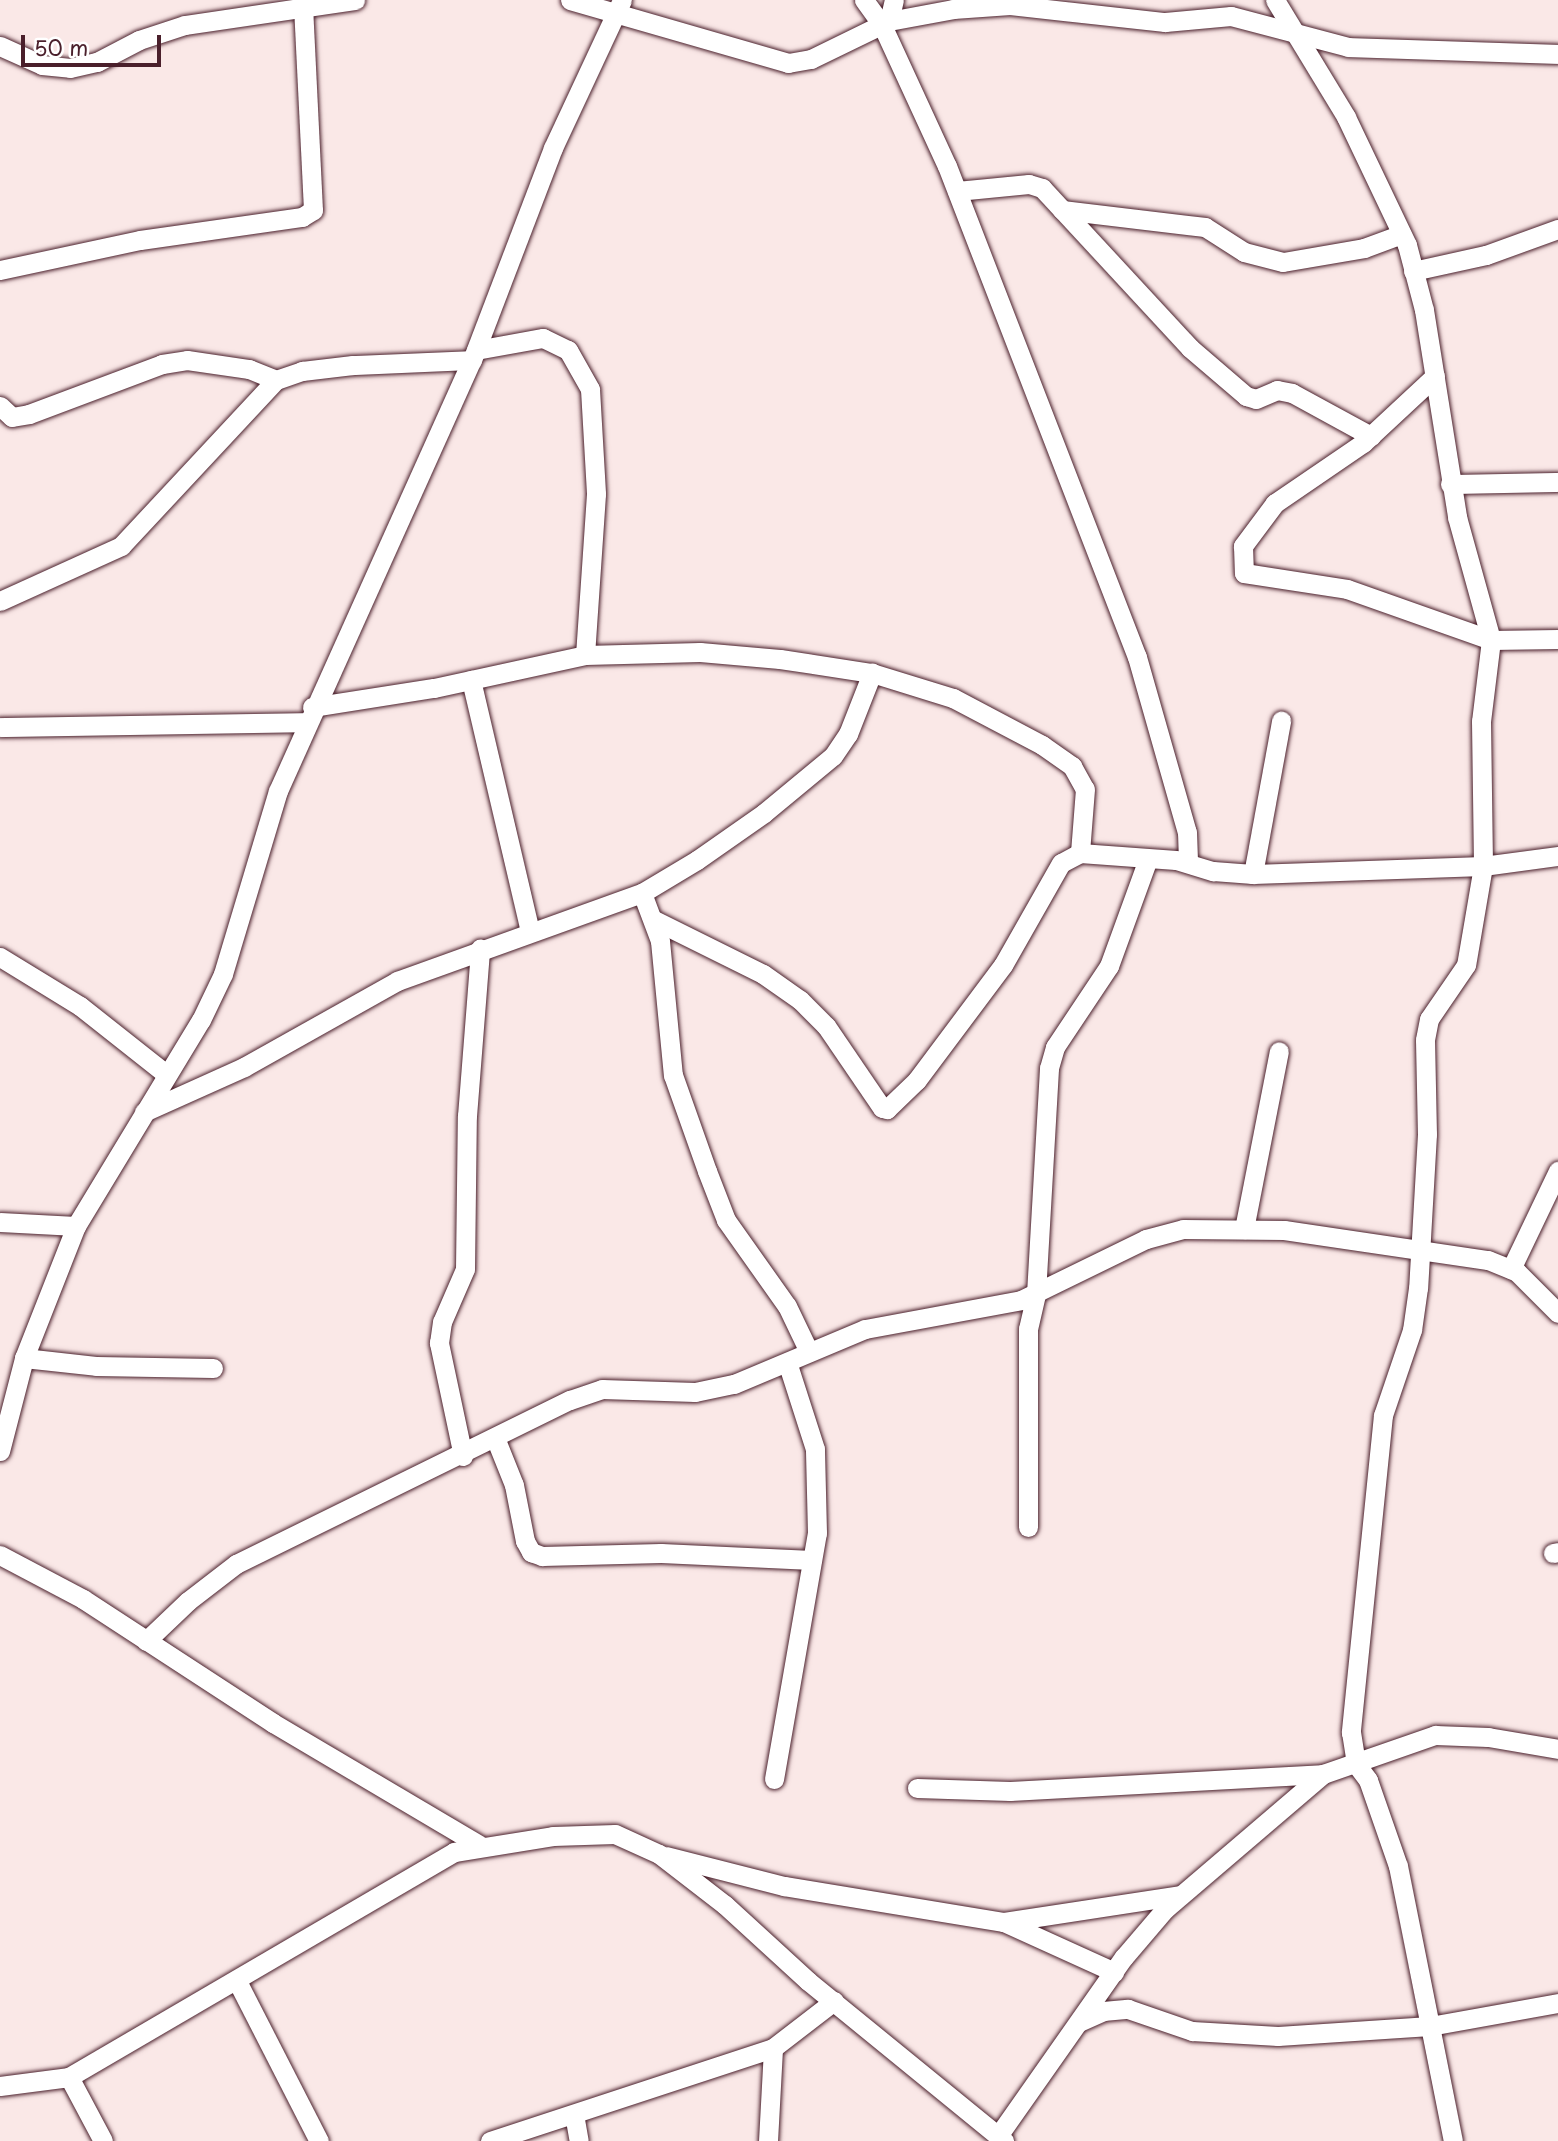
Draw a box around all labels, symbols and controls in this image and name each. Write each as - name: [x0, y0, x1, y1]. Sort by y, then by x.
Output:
- scale bar: [24, 21, 164, 65]
- text: 50 m: [34, 31, 88, 63]

